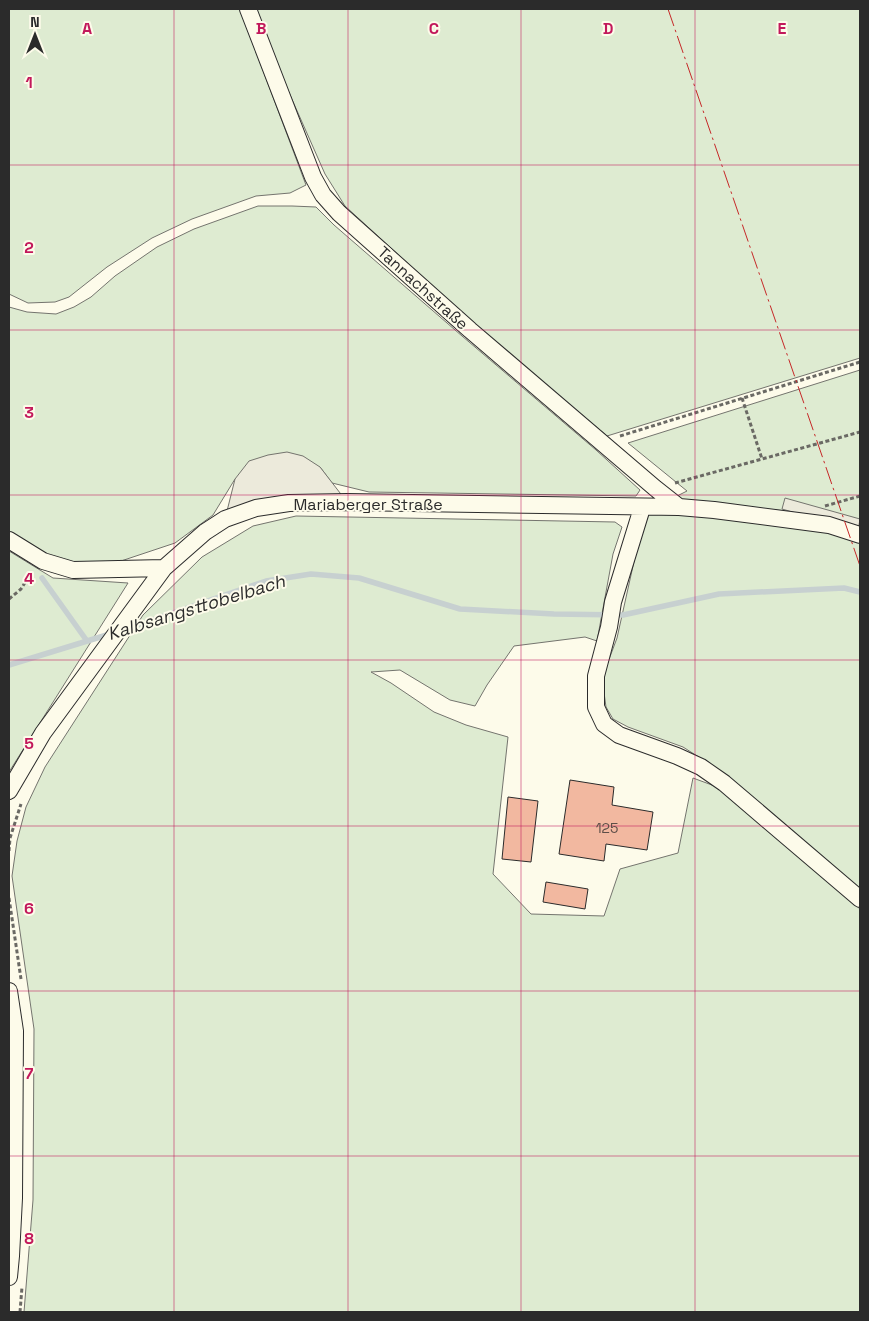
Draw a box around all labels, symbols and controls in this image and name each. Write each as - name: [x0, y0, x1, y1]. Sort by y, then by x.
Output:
- north arrow: [10, 10, 60, 60]
- text: N: [30, 13, 40, 31]
- text: A: [82, 18, 92, 39]
- text: B: [256, 18, 266, 39]
- text: C: [429, 18, 439, 39]
- text: D: [603, 18, 613, 39]
- text: E: [778, 18, 787, 39]
- text: 1: [25, 72, 33, 93]
- text: 2: [24, 237, 34, 258]
- street label: Tannachstraße: [373, 242, 473, 334]
- text: 3: [24, 402, 34, 423]
- street label: Mariaberger Straße: [293, 494, 443, 515]
- text: 4: [24, 568, 34, 589]
- water label: Kalbsangsttobelbach: [104, 569, 289, 645]
- text: 5: [24, 733, 34, 754]
- house number: 125: [596, 819, 618, 837]
- text: 6: [24, 898, 34, 919]
- text: 7: [25, 1063, 34, 1084]
- text: 8: [24, 1228, 34, 1249]

